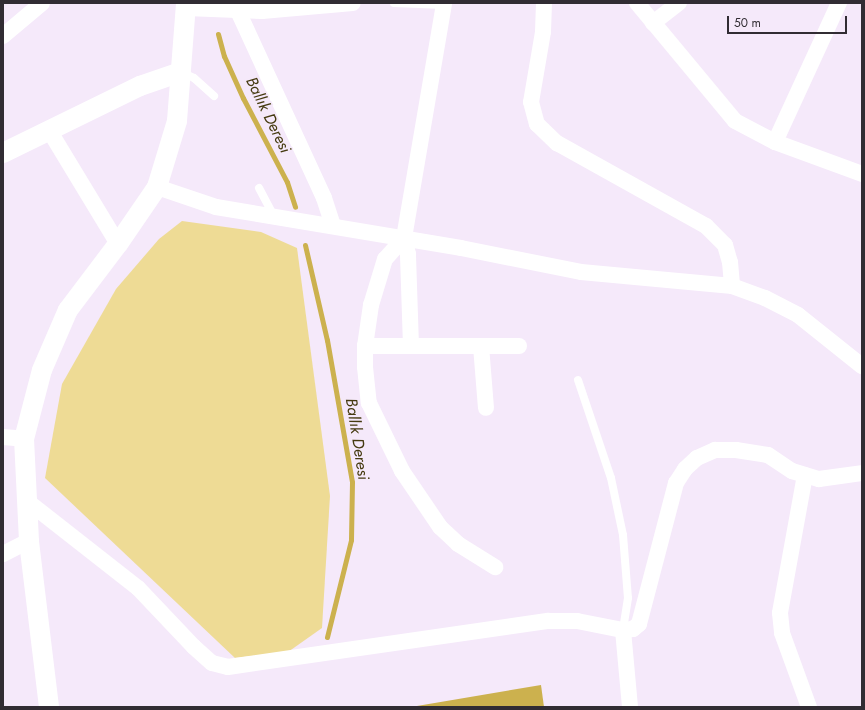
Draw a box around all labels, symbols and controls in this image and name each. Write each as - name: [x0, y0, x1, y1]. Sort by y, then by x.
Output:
- scale bar: [729, 8, 849, 34]
- text: 50 m: [734, 14, 761, 32]
- water label: Ballık Deresi: [241, 74, 295, 156]
- water label: Ballık Deresi: [341, 397, 373, 481]

